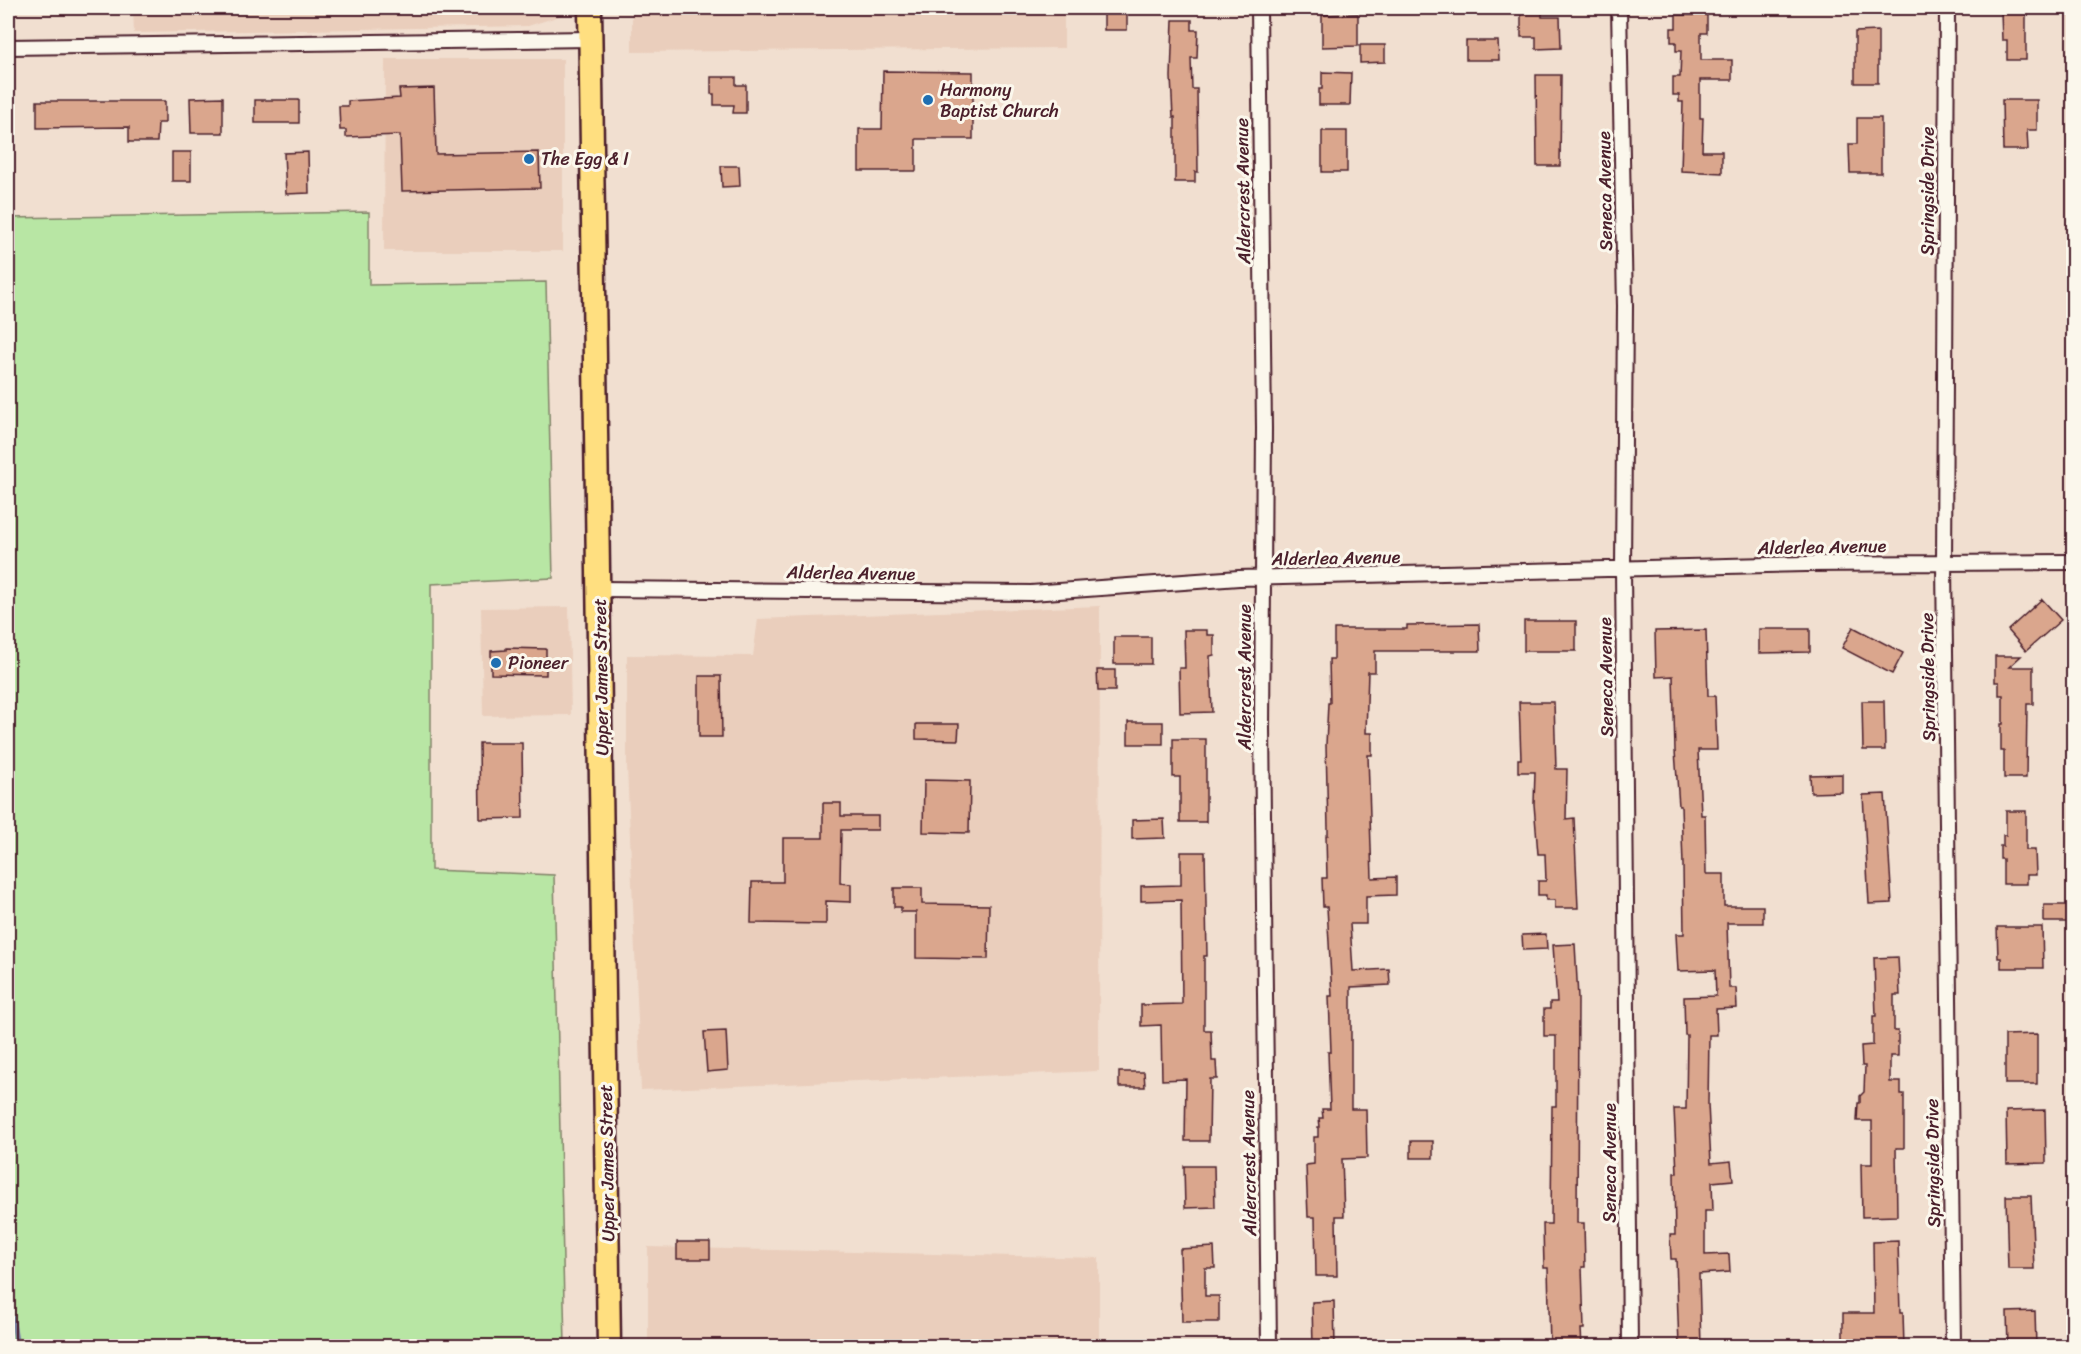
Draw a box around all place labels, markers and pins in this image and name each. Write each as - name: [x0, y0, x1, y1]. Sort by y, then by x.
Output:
- place label: Harmony Baptist Church: [940, 74, 1059, 127]
- marker: Harmony Baptist Church: [921, 93, 935, 107]
- place label: The Egg & I: [541, 143, 629, 175]
- marker: The Egg & I: [522, 152, 536, 166]
- place label: Pioneer: [508, 647, 570, 679]
- marker: Pioneer: [489, 656, 503, 670]

